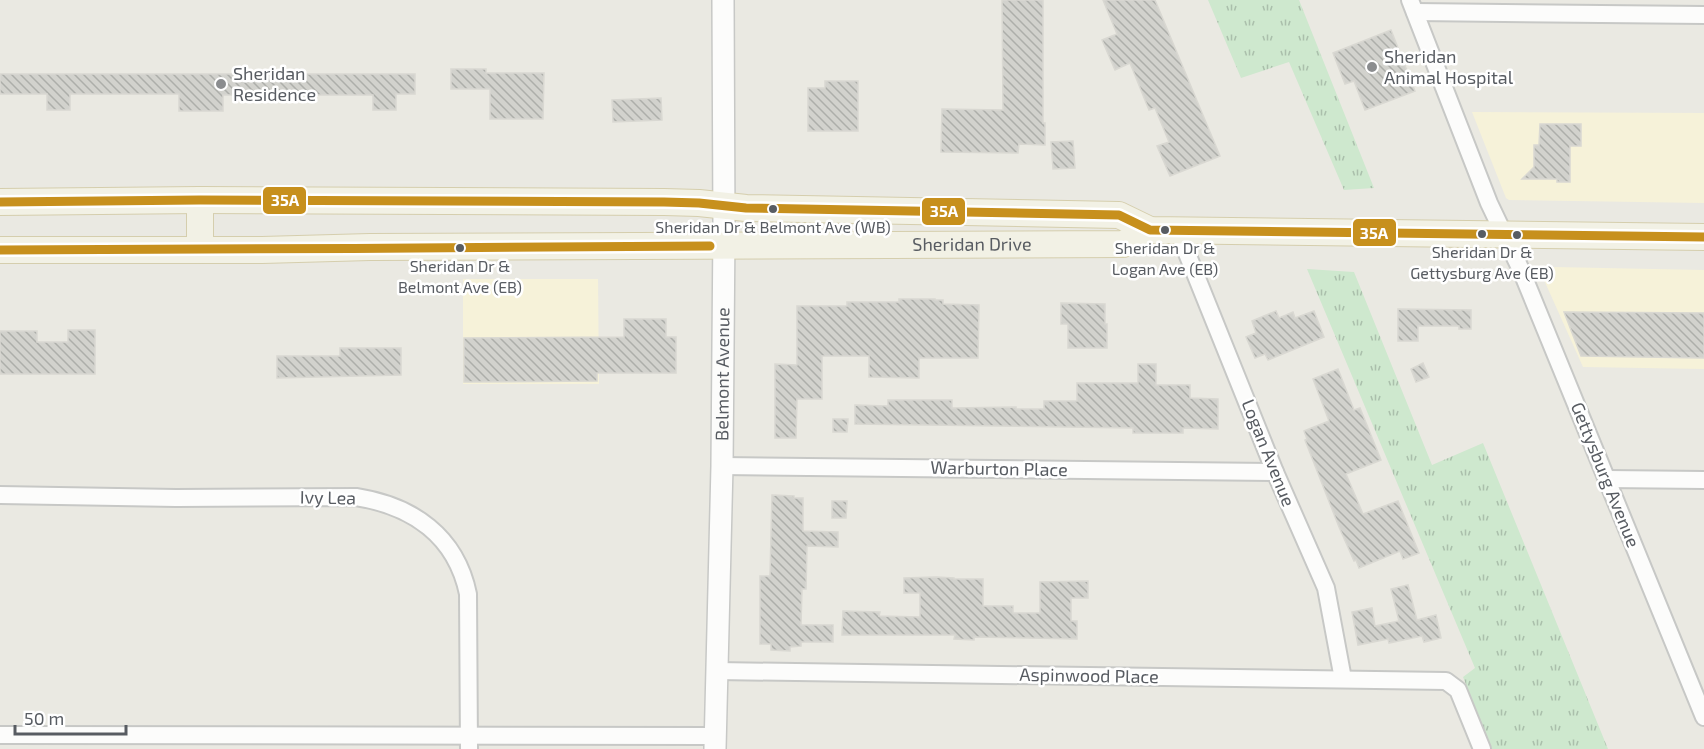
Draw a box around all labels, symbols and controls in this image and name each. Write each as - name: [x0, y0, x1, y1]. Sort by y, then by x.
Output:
- place label: Sheridan Animal Hospital: [1384, 45, 1514, 88]
- marker: Sheridan Animal Hospital: [1365, 60, 1379, 74]
- place label: Sheridan Residence: [233, 62, 316, 105]
- marker: Sheridan Residence: [214, 77, 228, 91]
- line badge: 35A: [262, 186, 307, 215]
- text: 35A: [271, 190, 300, 209]
- line badge: 35A: [921, 197, 966, 226]
- text: 35A: [930, 201, 959, 220]
- marker: Sheridan Dr & Belmont Ave (WB): [767, 203, 779, 215]
- place label: Sheridan Dr & Belmont Ave (WB): [655, 217, 891, 236]
- line badge: 35A: [1352, 218, 1397, 247]
- text: 35A: [1360, 223, 1389, 242]
- marker: Sheridan Dr & Logan Ave (EB): [1159, 224, 1171, 236]
- marker: Sheridan Dr & Gettysburg Ave (EB): [1476, 228, 1488, 240]
- unlabelled marker: [1511, 229, 1523, 241]
- street label: Sheridan Drive: [912, 232, 1032, 255]
- place label: Sheridan Dr & Logan Ave (EB): [1112, 238, 1218, 278]
- marker: Sheridan Dr & Belmont Ave (EB): [454, 242, 466, 254]
- place label: Sheridan Dr & Gettysburg Ave (EB): [1410, 242, 1554, 282]
- place label: Sheridan Dr & Belmont Ave (EB): [398, 256, 522, 296]
- street label: Belmont Avenue: [710, 307, 733, 441]
- street label: Logan Avenue: [1237, 396, 1300, 509]
- street label: Gettysburg Avenue: [1567, 399, 1645, 551]
- street label: Warburton Place: [930, 456, 1068, 480]
- street label: Ivy Lea: [300, 486, 356, 508]
- street label: Aspinwood Place: [1019, 663, 1159, 687]
- scale bar: [15, 698, 126, 736]
- text: 50 m: [24, 707, 64, 729]

